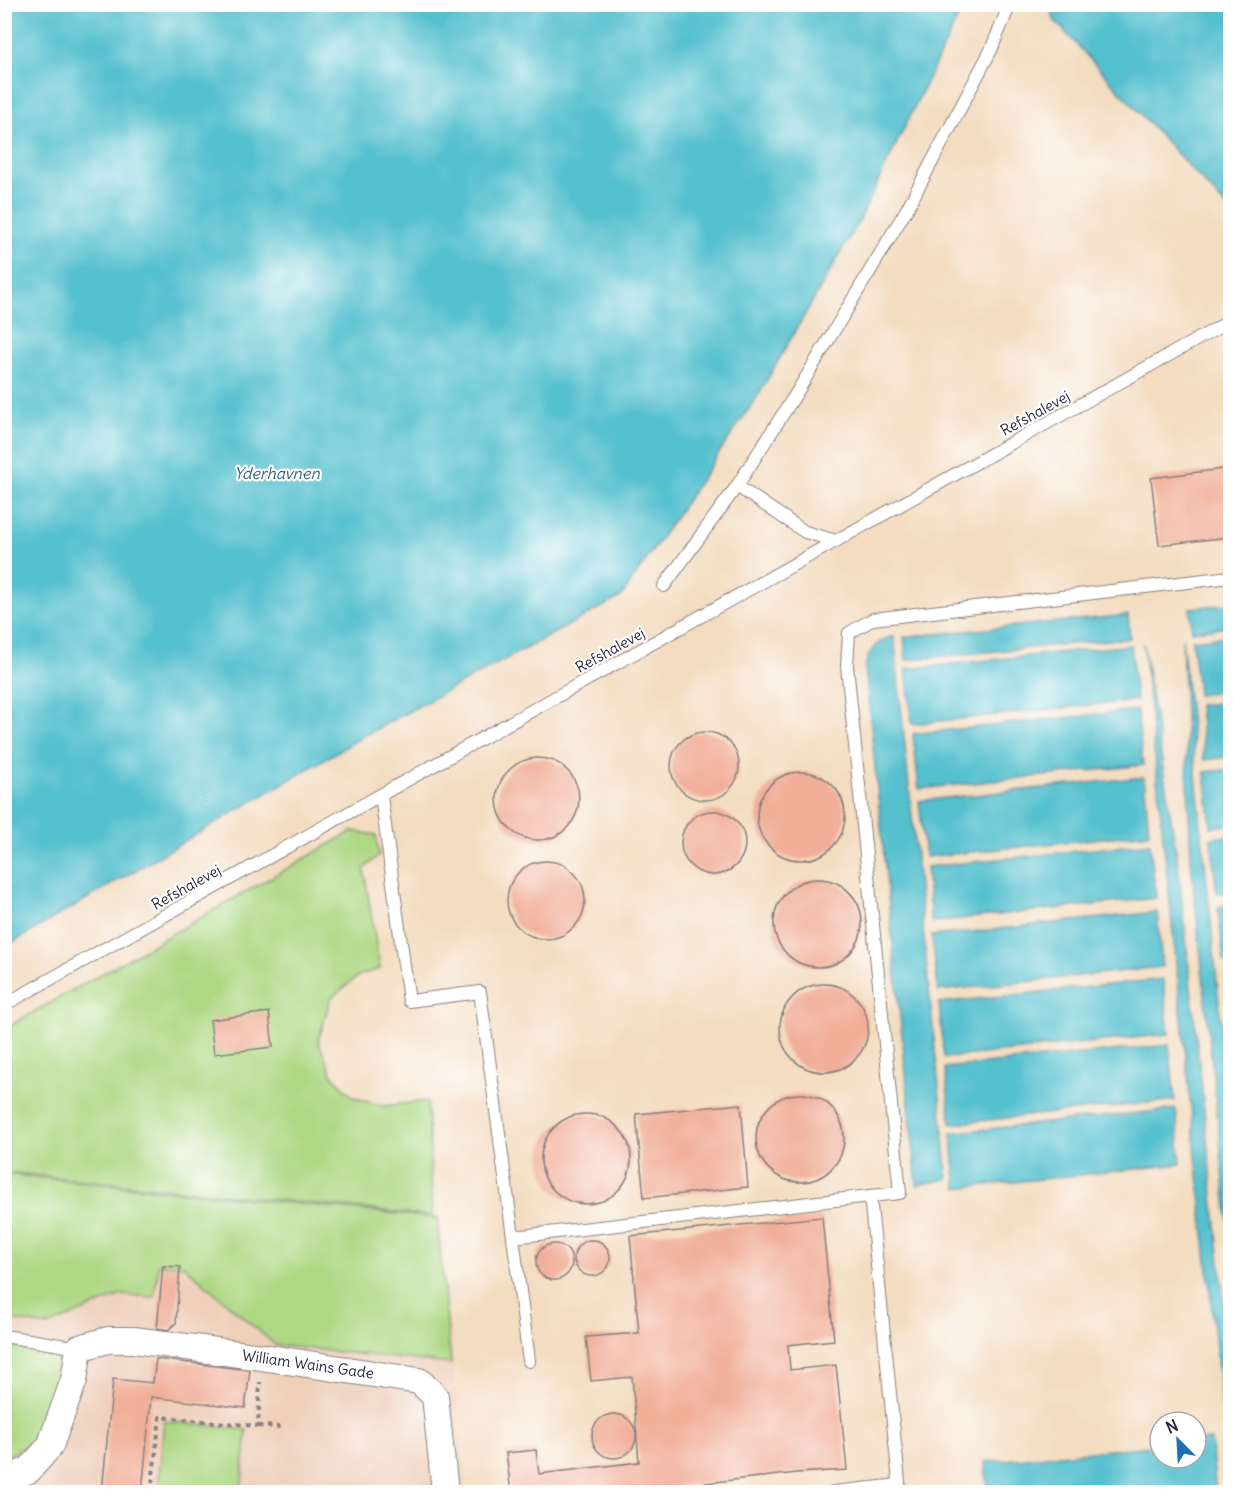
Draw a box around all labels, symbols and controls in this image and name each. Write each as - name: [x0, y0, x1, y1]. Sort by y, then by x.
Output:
- street label: Refshalevej: [997, 386, 1073, 440]
- water label: Yderhavnen: [234, 463, 320, 483]
- street label: Refshalevej: [572, 623, 648, 677]
- street label: Refshalevej: [148, 860, 224, 914]
- street label: William Wains Gade: [241, 1345, 375, 1383]
- north arrow: [1148, 1410, 1208, 1470]
- text: N: [1163, 1415, 1181, 1438]

